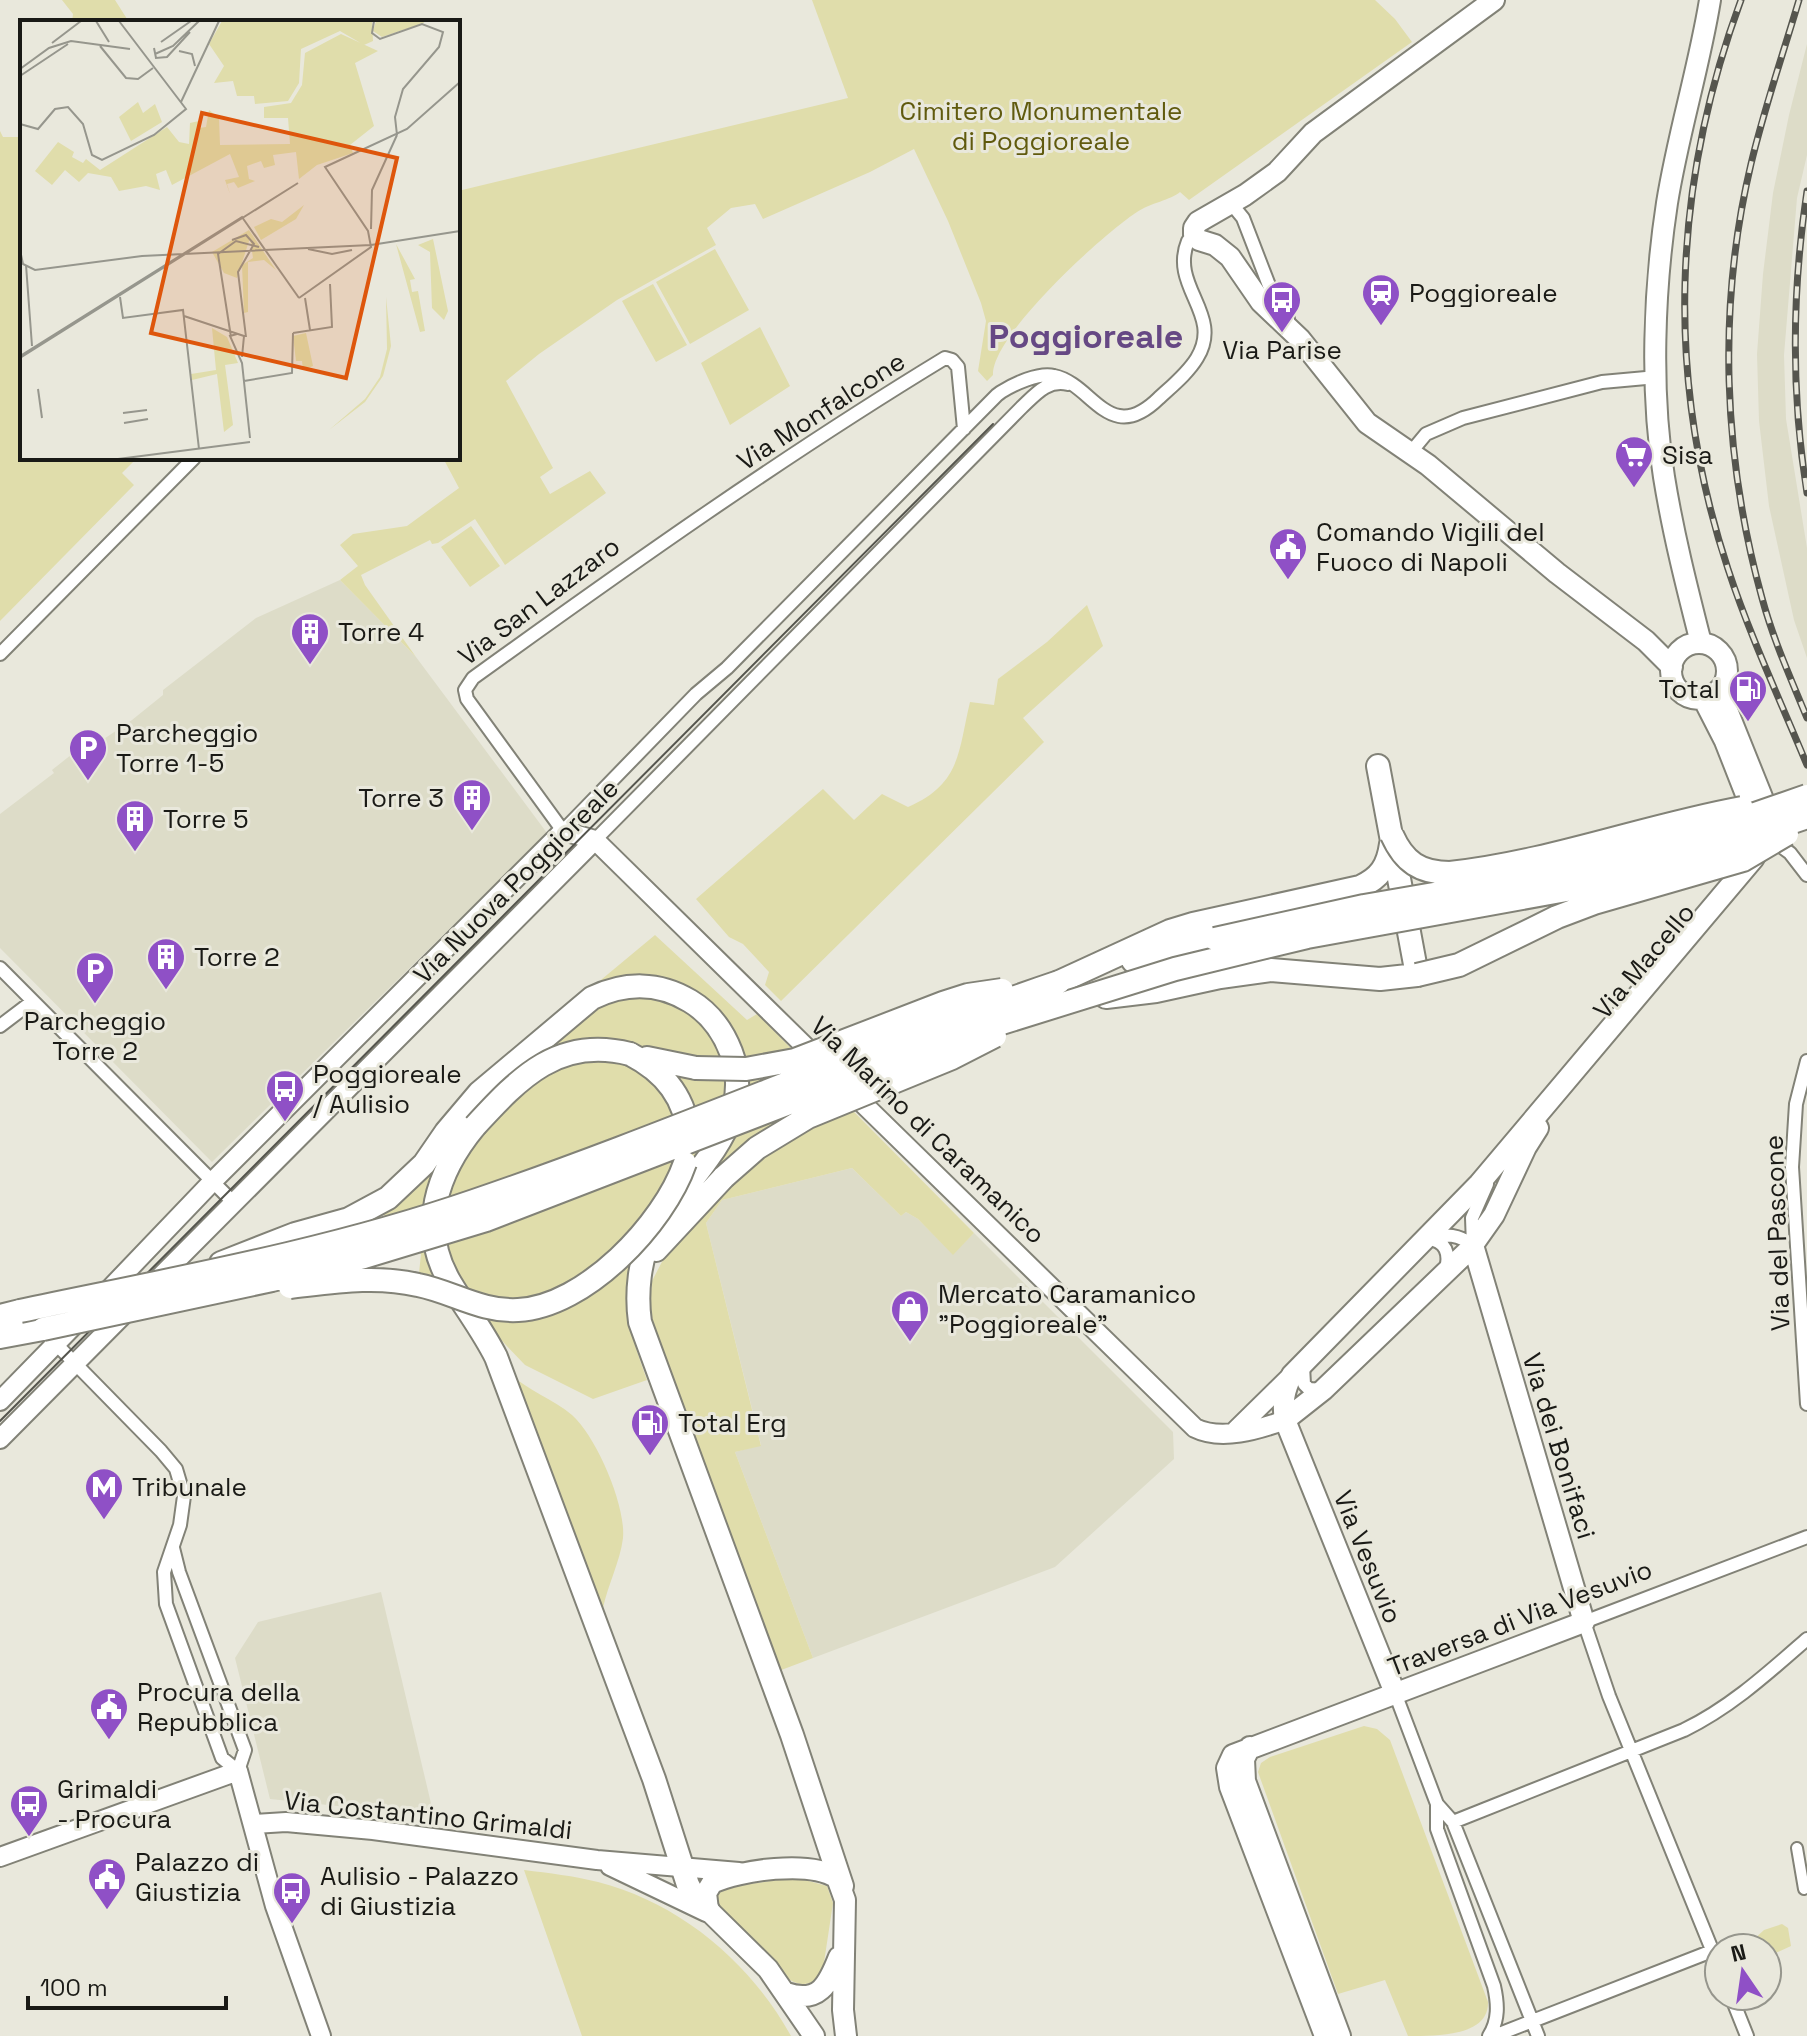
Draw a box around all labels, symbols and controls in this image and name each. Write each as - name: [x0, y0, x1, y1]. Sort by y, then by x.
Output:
- inset map: [20, 20, 460, 460]
- park label: Cimitero Monumentale di Poggioreale: [900, 94, 1182, 158]
- station icon: Poggioreale: [1360, 272, 1402, 327]
- place label: Poggioreale: [1409, 276, 1558, 310]
- bus stop icon: Via Parise: [1261, 279, 1303, 334]
- district label: Poggioreale: [989, 315, 1183, 358]
- place label: Via Parise: [1222, 333, 1342, 367]
- street label: Via Monfalcone: [730, 344, 912, 478]
- supermarket icon: Sisa: [1613, 434, 1655, 489]
- place label: Sisa: [1662, 438, 1713, 472]
- place label: Comando Vigili del Fuoco di Napoli: [1316, 515, 1545, 579]
- public building icon: Comando Vigili del Fuoco di Napoli: [1267, 526, 1309, 581]
- street label: Via San Lazzaro: [451, 529, 627, 673]
- building icon: Torre 4: [289, 611, 331, 666]
- place label: Torre 4: [338, 615, 424, 649]
- fuel station icon: Total: [1727, 668, 1769, 723]
- place label: Total: [1659, 672, 1720, 706]
- place label: Parcheggio Torre 1-5: [116, 716, 258, 780]
- parking icon: Parcheggio Torre 1-5: [67, 727, 109, 782]
- street label: Via Nuova Poggioreale: [406, 771, 626, 991]
- building icon: Torre 3: [451, 777, 493, 832]
- place label: Torre 3: [358, 781, 444, 815]
- building icon: Torre 5: [114, 798, 156, 853]
- place label: Torre 5: [163, 802, 249, 836]
- street label: Via Macello: [1586, 896, 1702, 1026]
- building icon: Torre 2: [145, 936, 187, 991]
- place label: Torre 2: [194, 940, 280, 974]
- parking icon: Parcheggio Torre 2: [74, 950, 116, 1005]
- place label: Parcheggio Torre 2: [24, 1004, 166, 1068]
- street label: Via Marino di Caramanico: [803, 1009, 1053, 1251]
- place label: Poggioreale / Aulisio: [313, 1057, 462, 1121]
- bus stop icon: Poggioreale / Aulisio: [264, 1068, 306, 1123]
- street label: Via del Pascone: [1757, 1134, 1797, 1332]
- place label: Mercato Caramanico "Poggioreale": [938, 1277, 1196, 1341]
- shop icon: Mercato Caramanico "Poggioreale": [889, 1288, 931, 1343]
- street label: Via dei Bonifaci: [1515, 1349, 1603, 1543]
- fuel station icon: Total Erg: [629, 1402, 671, 1457]
- place label: Total Erg: [678, 1406, 787, 1440]
- metro station icon: Tribunale: [83, 1466, 125, 1521]
- place label: Tribunale: [132, 1470, 247, 1504]
- street label: Via Vesuvio: [1326, 1486, 1410, 1628]
- street label: Traversa di Via Vesuvio: [1383, 1552, 1657, 1684]
- place label: Procura della Repubblica: [137, 1675, 300, 1739]
- public building icon: Procura della Repubblica: [88, 1686, 130, 1741]
- place label: Grimaldi - Procura: [57, 1772, 172, 1836]
- bus stop icon: Grimaldi - Procura: [8, 1783, 50, 1838]
- street label: Via Costantino Grimaldi: [282, 1783, 574, 1847]
- place label: Palazzo di Giustizia: [135, 1845, 259, 1909]
- public building icon: Palazzo di Giustizia: [86, 1856, 128, 1911]
- place label: Aulisio - Palazzo di Giustizia: [320, 1859, 519, 1923]
- bus stop icon: Aulisio - Palazzo di Giustizia: [271, 1870, 313, 1925]
- north arrow: [1703, 1932, 1783, 2012]
- text: N: [1728, 1937, 1749, 1968]
- scale bar: [28, 1960, 226, 2010]
- text: 100 m: [40, 1972, 108, 2003]

